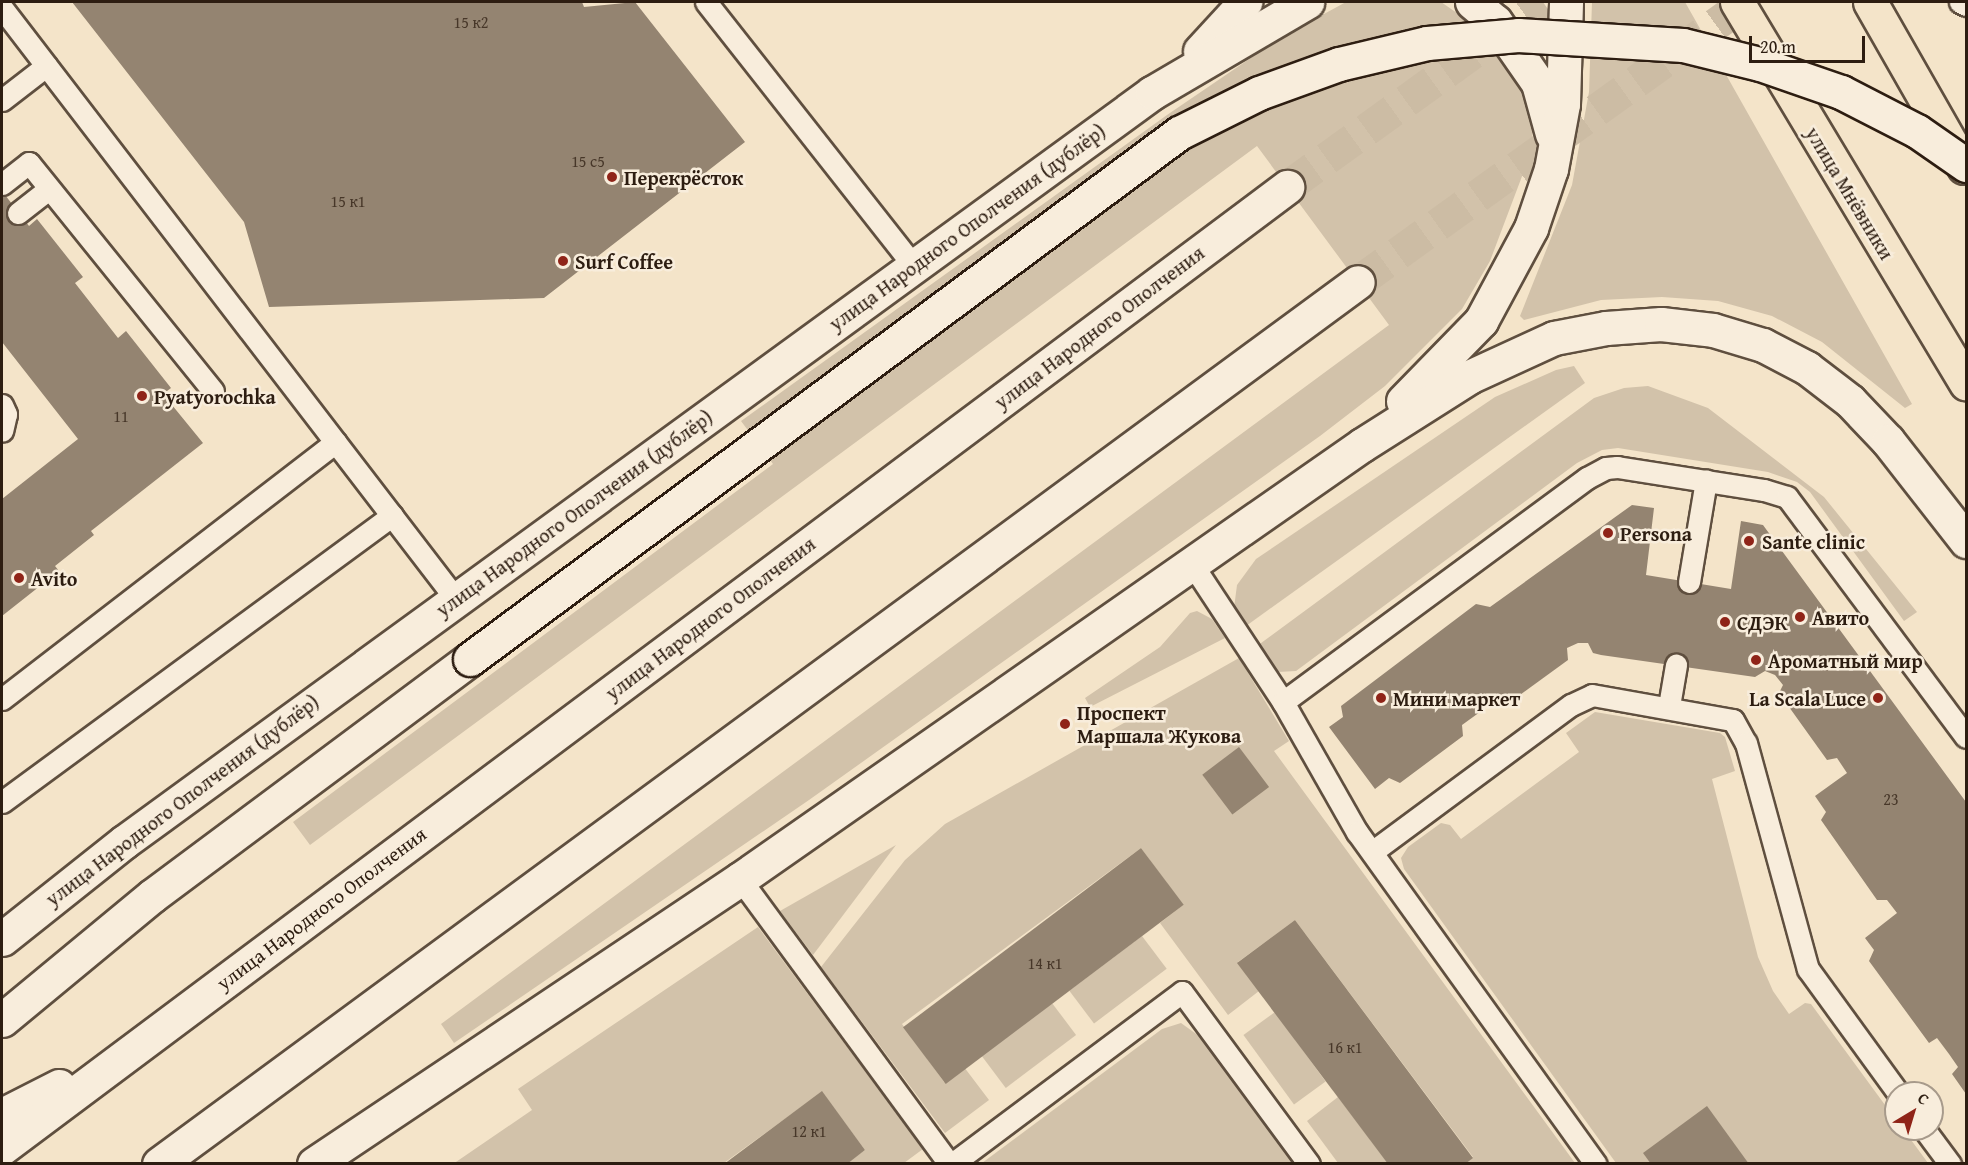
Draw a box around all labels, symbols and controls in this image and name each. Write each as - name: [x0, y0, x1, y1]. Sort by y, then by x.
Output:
- house number: 15 к2: [453, 12, 489, 32]
- scale bar: [1752, 24, 1868, 62]
- text: 20 m: [1760, 33, 1796, 60]
- street label: улица Народного Ополчения (дублёр): [824, 119, 1110, 335]
- street label: улица Мнёвники: [1801, 122, 1899, 264]
- house number: 15 с5: [571, 151, 605, 171]
- place label: Перекрёсток: [624, 165, 743, 189]
- marker: Перекрёсток: [605, 170, 619, 184]
- house number: 15 к1: [330, 191, 366, 211]
- street label: улица Народного Ополчения: [989, 240, 1209, 414]
- place label: Surf Coffee: [575, 249, 673, 273]
- marker: Surf Coffee: [556, 254, 570, 268]
- place label: Pyatyorochka: [154, 384, 276, 408]
- marker: Pyatyorochka: [135, 389, 149, 403]
- street label: улица Народного Ополчения (дублёр): [431, 405, 717, 621]
- house number: 11: [113, 406, 129, 426]
- place label: Persona: [1620, 521, 1692, 545]
- marker: Persona: [1601, 526, 1615, 540]
- place label: Sante clinic: [1762, 529, 1865, 553]
- street label: улица Народного Ополчения: [600, 531, 820, 705]
- marker: Sante clinic: [1740, 532, 1758, 550]
- place label: Avito: [31, 566, 77, 590]
- marker: Avito: [12, 571, 26, 585]
- place label: Авито: [1812, 605, 1869, 629]
- place label: СДЭК: [1737, 610, 1788, 634]
- marker: Авито: [1793, 610, 1807, 624]
- marker: СДЭК: [1718, 615, 1732, 629]
- place label: Ароматный мир: [1768, 648, 1923, 672]
- marker: Ароматный мир: [1749, 653, 1763, 667]
- place label: Мини маркет: [1393, 686, 1520, 710]
- place label: La Scala Luce: [1749, 686, 1866, 710]
- street label: улица Народного Ополчения (дублёр): [41, 689, 323, 911]
- marker: Мини маркет: [1374, 691, 1388, 705]
- marker: La Scala Luce: [1871, 691, 1885, 705]
- place label: Проспект Маршала Жукова: [1077, 700, 1241, 747]
- marker: Проспект Маршала Жукова: [1058, 717, 1072, 731]
- house number: 23: [1883, 789, 1899, 809]
- street label: улица Народного Ополчения: [211, 821, 431, 995]
- house number: 14 к1: [1027, 953, 1063, 973]
- house number: 16 к1: [1327, 1037, 1363, 1057]
- north arrow: [1884, 1081, 1944, 1141]
- text: С: [1913, 1086, 1935, 1111]
- house number: 12 к1: [791, 1121, 827, 1141]

